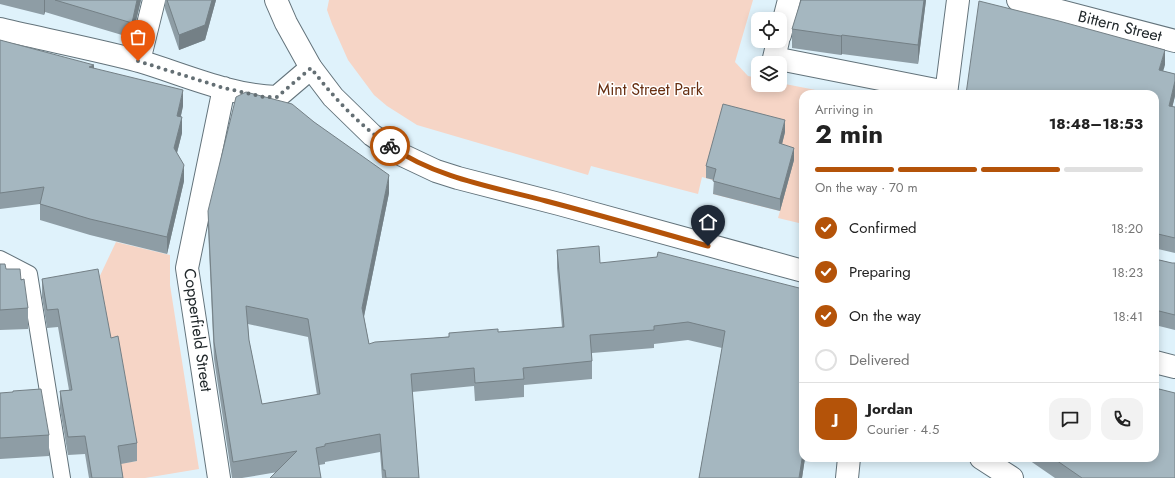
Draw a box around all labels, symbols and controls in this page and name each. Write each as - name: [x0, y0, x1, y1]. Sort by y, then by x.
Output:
- street label: Bittern Street: [1076, 4, 1165, 48]
- map controls: [751, 12, 787, 92]
- button: locate: [751, 12, 787, 48]
- pin: [121, 20, 155, 61]
- icon: bag: [127, 26, 149, 48]
- button: layers: [751, 56, 787, 92]
- park label: Mint Street Park: [597, 78, 704, 101]
- text: Arriving in: [815, 100, 873, 119]
- text: 18:48–18:53: [1049, 113, 1143, 135]
- text: 2 min: [815, 115, 883, 153]
- courier: [370, 126, 410, 166]
- icon: bike: [379, 135, 401, 157]
- text: On the way · 70 m: [815, 178, 918, 197]
- pin: [691, 205, 725, 246]
- icon: home: [697, 211, 719, 233]
- icon: check: [815, 217, 837, 239]
- text: Confirmed: [849, 217, 917, 239]
- text: 18:20: [1111, 219, 1143, 238]
- icon: check: [815, 261, 837, 283]
- text: Preparing: [849, 261, 911, 283]
- text: 18:23: [1112, 263, 1143, 282]
- street label: Copperfield Street: [178, 267, 218, 393]
- icon: check: [815, 305, 837, 327]
- text: On the way: [849, 305, 921, 327]
- text: 18:41: [1113, 307, 1143, 326]
- text: Delivered: [849, 349, 910, 371]
- text: Jordan: [867, 398, 913, 420]
- button: chat: [1049, 398, 1091, 440]
- button: phone: [1101, 398, 1143, 440]
- text: J: [834, 408, 838, 430]
- text: Courier · 4.5: [867, 420, 939, 439]

